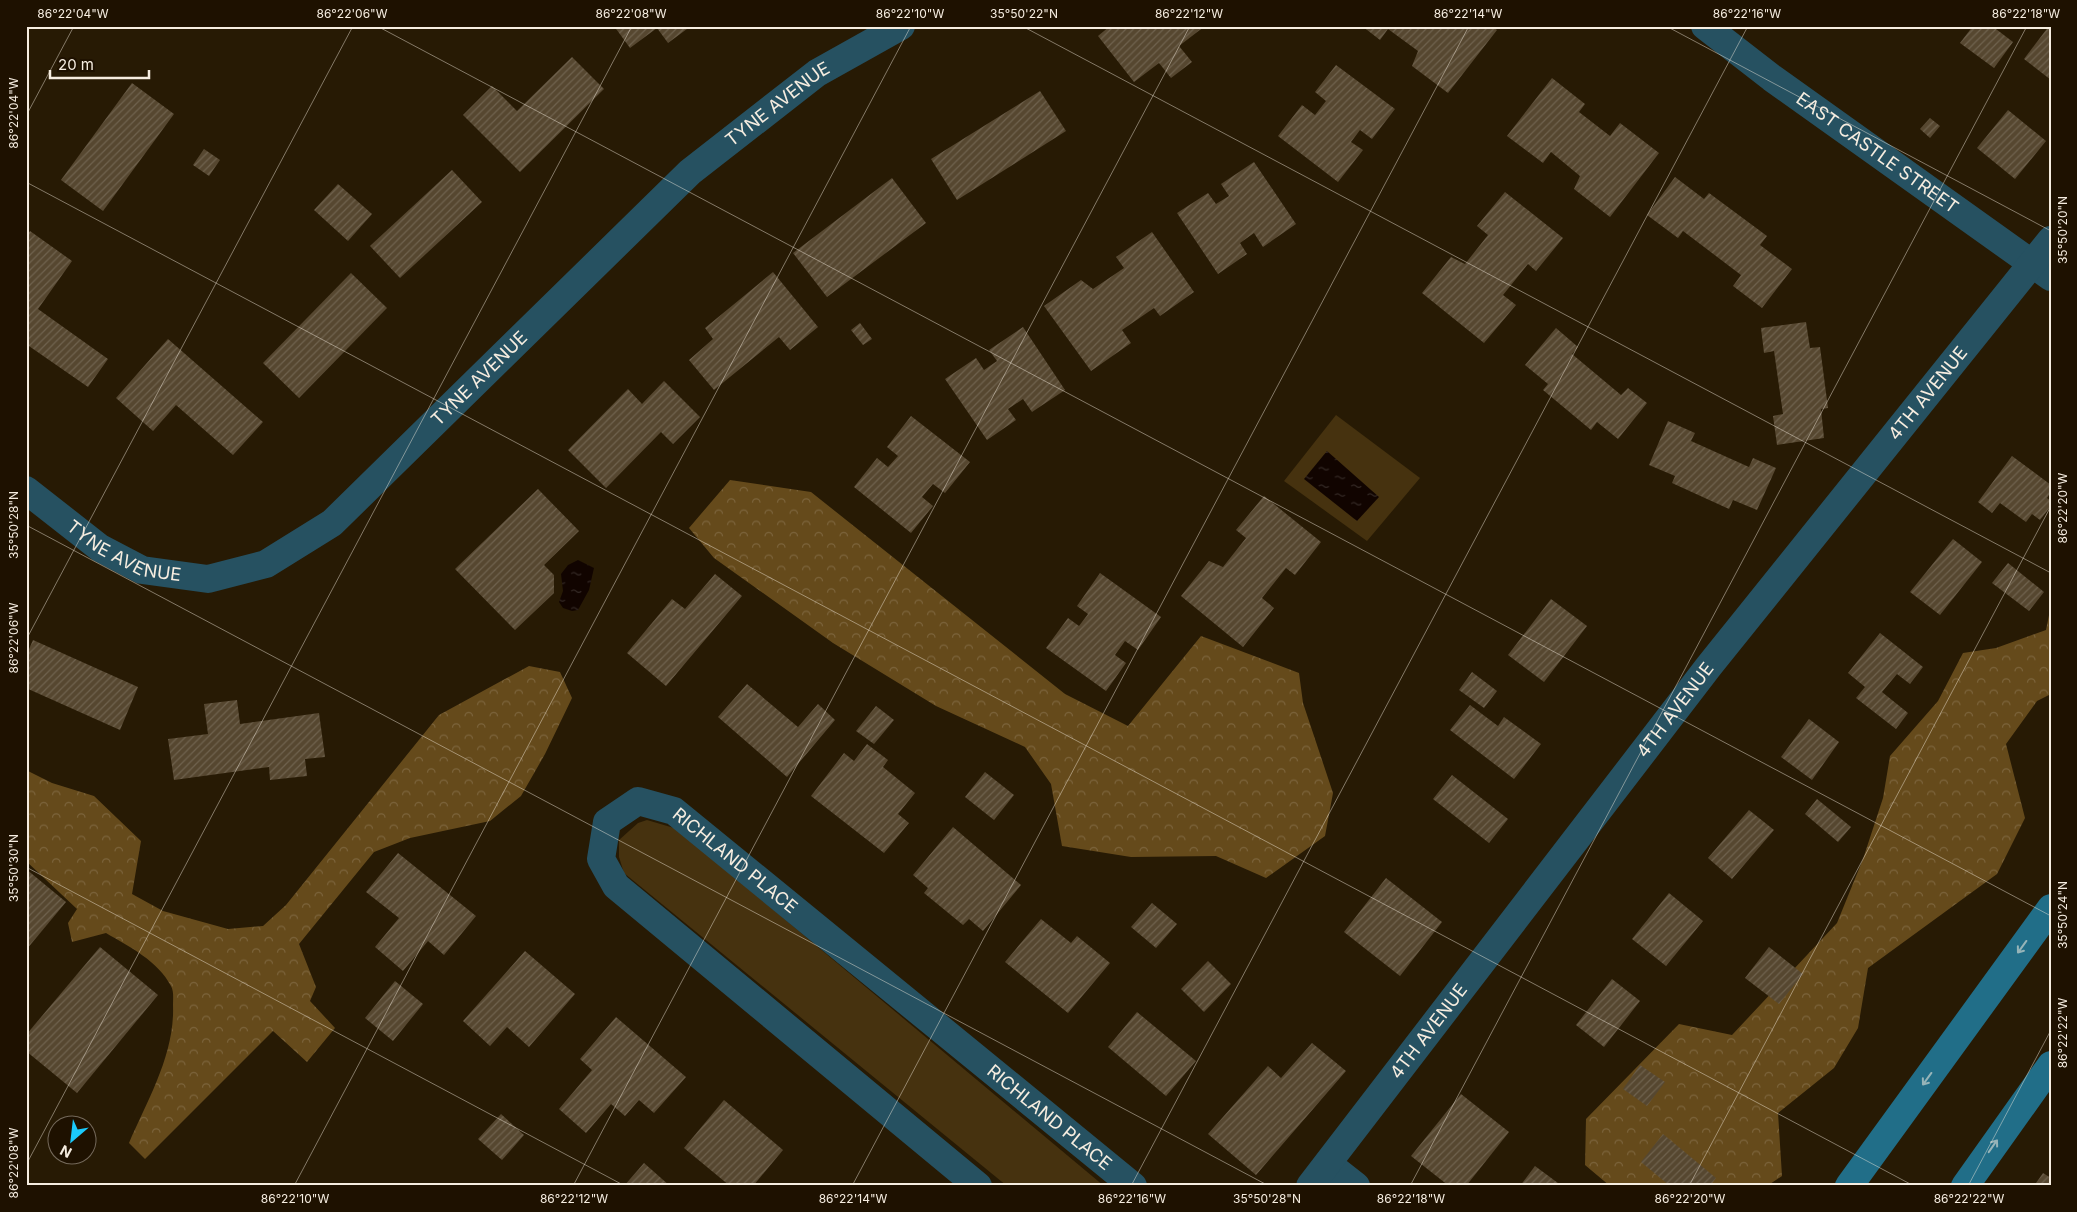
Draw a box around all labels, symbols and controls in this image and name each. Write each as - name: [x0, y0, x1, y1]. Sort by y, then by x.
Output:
- text: 86°22'04"W: [37, 6, 109, 21]
- text: 86°22'06"W: [317, 6, 388, 21]
- text: 86°22'08"W: [596, 6, 667, 21]
- text: 86°22'10"W: [876, 6, 944, 21]
- text: 35°50'22"N: [990, 6, 1058, 21]
- text: 86°22'12"W: [1155, 6, 1223, 21]
- text: 86°22'14"W: [1434, 6, 1502, 21]
- text: 86°22'16"W: [1713, 6, 1781, 21]
- text: 86°22'18"W: [1992, 6, 2060, 21]
- scale bar: [50, 48, 149, 80]
- text: 20 m: [58, 55, 94, 74]
- street label: TYNE AVENUE: [721, 57, 833, 150]
- text: 86°22'04"W: [6, 77, 21, 149]
- street label: EAST CASTLE STREET: [1792, 88, 1963, 217]
- text: 35°50'20"N: [2055, 196, 2070, 264]
- street label: TYNE AVENUE: [427, 327, 531, 430]
- street label: 4TH AVENUE: [1884, 342, 1971, 444]
- text: 86°22'20"W: [2055, 472, 2070, 543]
- text: 35°50'28"N: [6, 491, 21, 559]
- street label: TYNE AVENUE: [63, 515, 183, 585]
- text: 86°22'06"W: [6, 602, 21, 674]
- street label: 4TH AVENUE: [1632, 658, 1718, 761]
- street label: RICHLAND PLACE: [669, 803, 802, 917]
- text: 35°50'30"N: [6, 834, 21, 902]
- text: 35°50'24"N: [2055, 881, 2070, 949]
- one-way arrow: [2017, 940, 2027, 954]
- street label: 4TH AVENUE: [1385, 979, 1471, 1083]
- text: 86°22'22"W: [2055, 998, 2070, 1068]
- street label: RICHLAND PLACE: [983, 1060, 1116, 1174]
- one-way arrow: [1921, 1072, 1932, 1085]
- north arrow: [48, 1114, 98, 1164]
- text: 86°22'08"W: [6, 1127, 21, 1198]
- one-way arrow: [1988, 1139, 1998, 1153]
- text: N: [57, 1142, 74, 1162]
- text: 86°22'10"W: [261, 1191, 329, 1206]
- text: 86°22'12"W: [540, 1191, 608, 1206]
- text: 86°22'14"W: [819, 1191, 887, 1206]
- text: 86°22'16"W: [1098, 1191, 1166, 1206]
- text: 35°50'28"N: [1233, 1191, 1301, 1206]
- text: 86°22'18"W: [1377, 1191, 1445, 1206]
- text: 86°22'20"W: [1655, 1191, 1726, 1206]
- text: 86°22'22"W: [1934, 1191, 2004, 1206]

